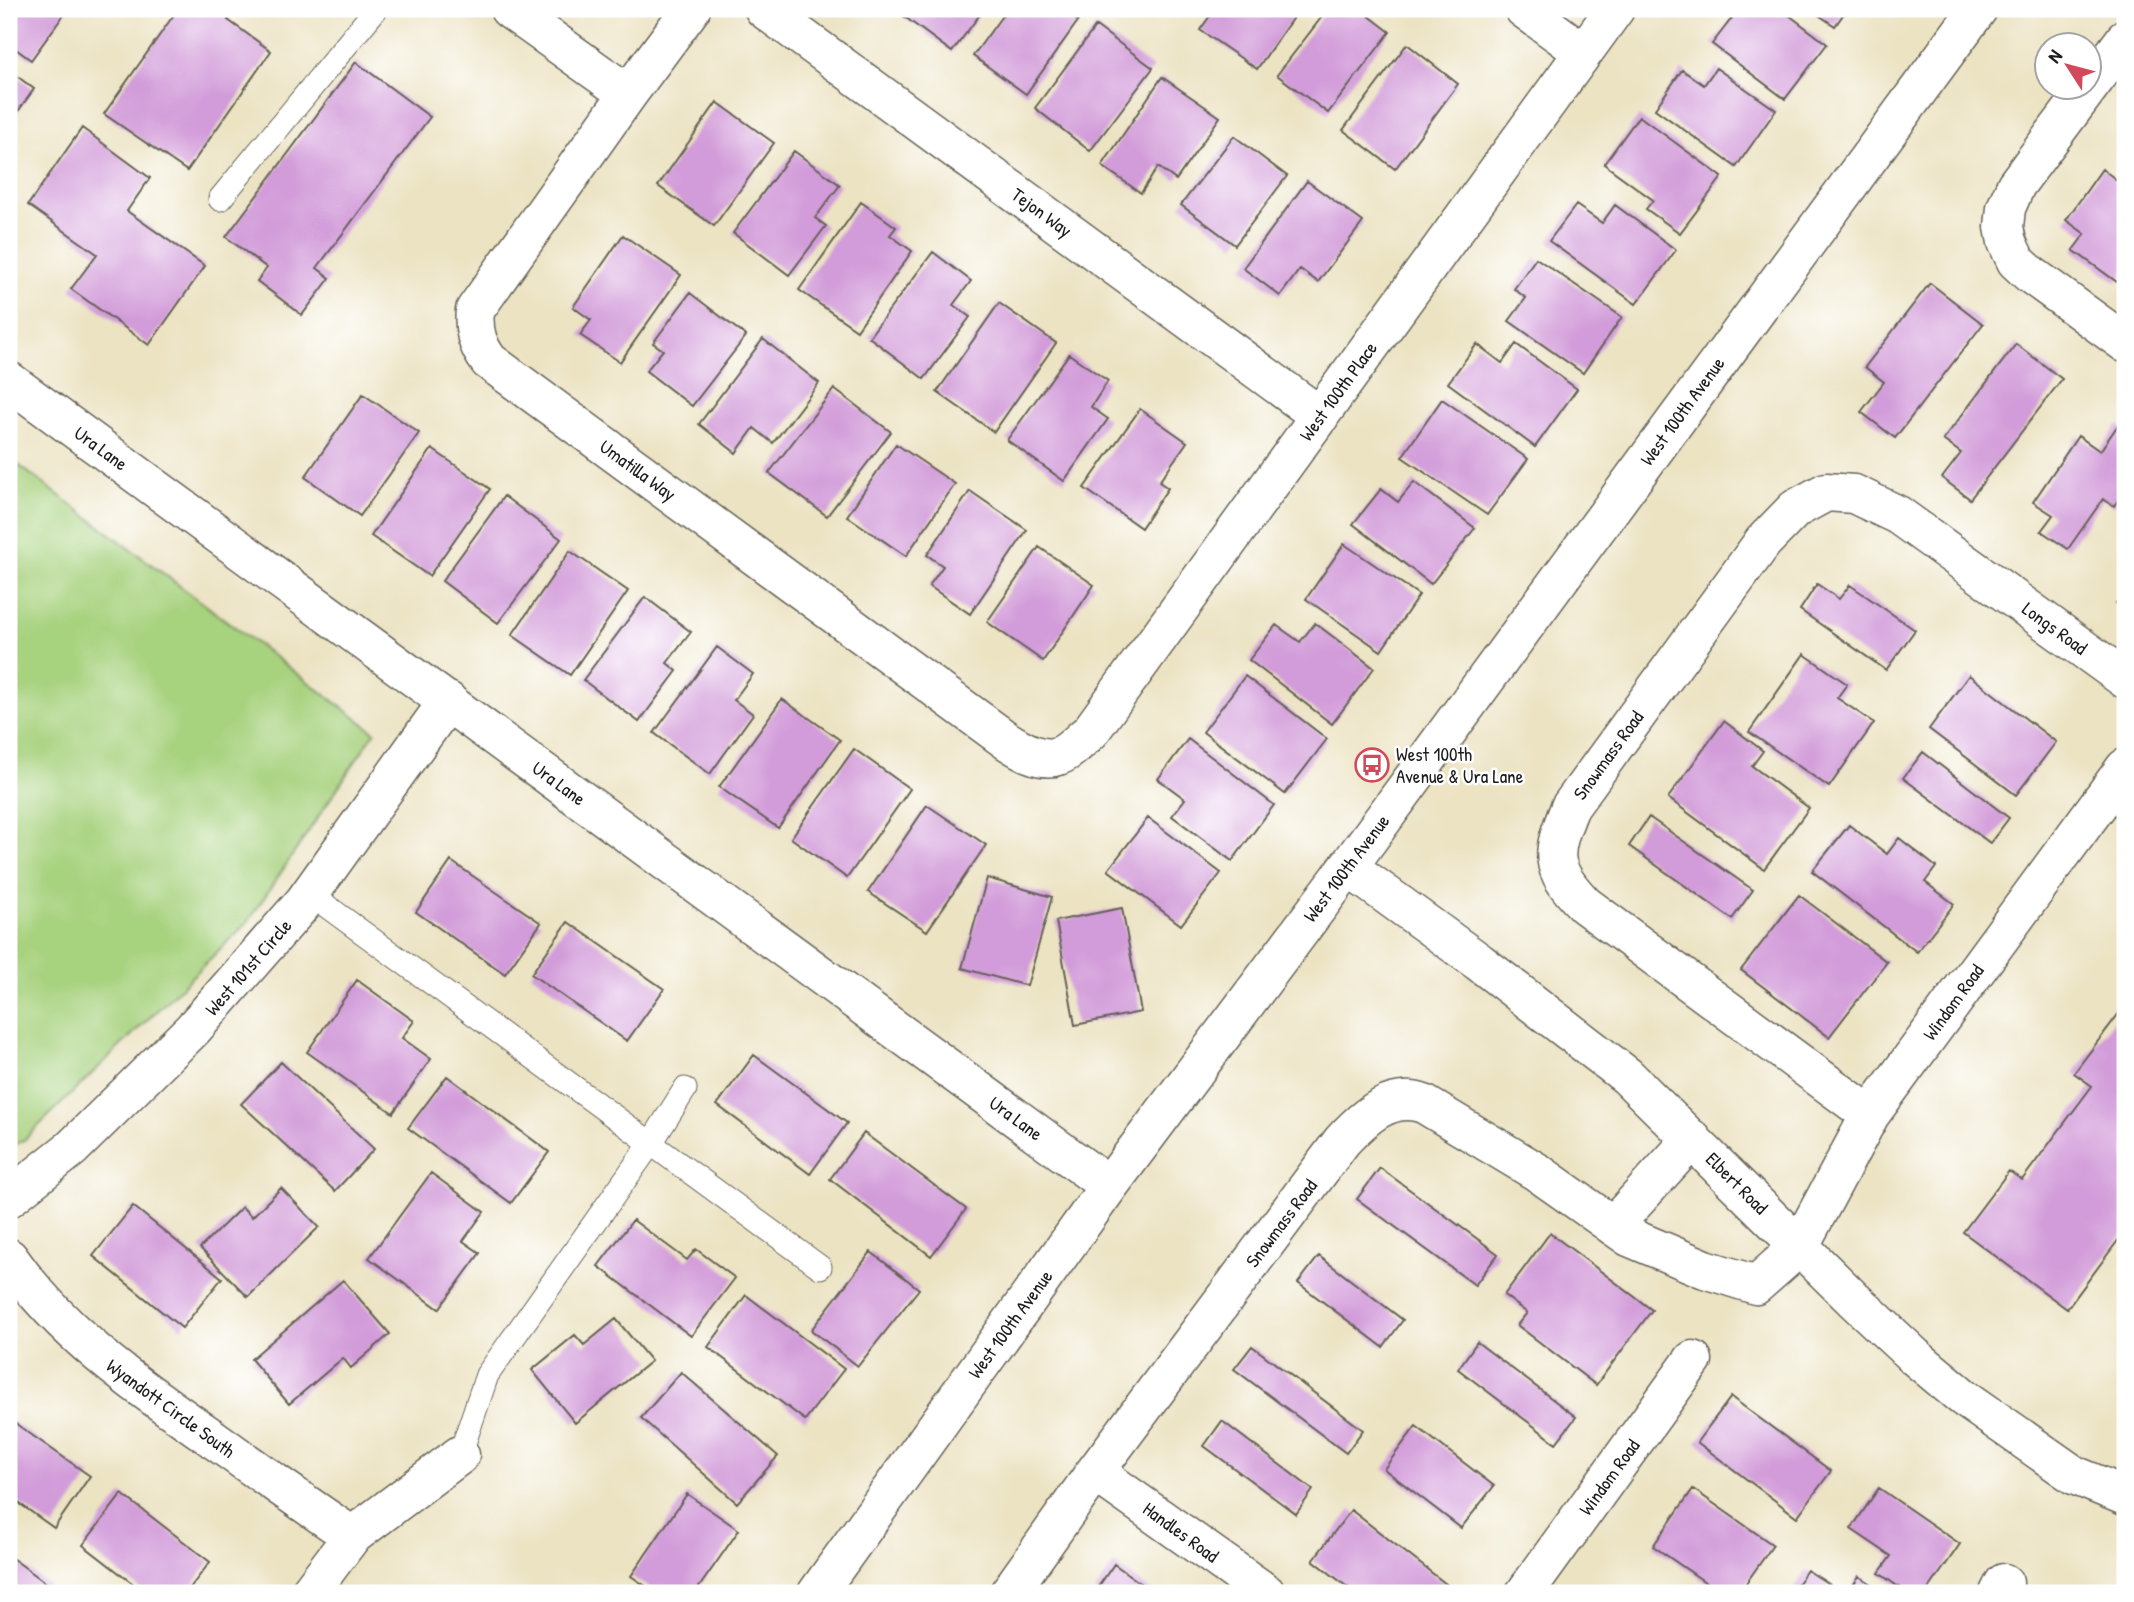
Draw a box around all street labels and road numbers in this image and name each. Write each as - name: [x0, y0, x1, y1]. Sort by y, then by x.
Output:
- street label: Tejon Way: [1007, 181, 1077, 243]
- street label: West 100th Place: [1293, 336, 1383, 446]
- street label: West 100th Avenue: [1634, 351, 1731, 471]
- street label: Ura Lane: [69, 420, 133, 476]
- street label: Umatilla Way: [594, 433, 682, 507]
- street label: Longs Road: [2017, 596, 2093, 661]
- street label: Snowmass Road: [1567, 705, 1650, 805]
- street label: Ura Lane: [527, 755, 591, 811]
- street label: West 100th Avenue: [1297, 809, 1395, 927]
- street label: West 101st Circle: [199, 913, 297, 1021]
- street label: Windom Road: [1917, 958, 1990, 1045]
- street label: Ura Lane: [984, 1090, 1048, 1146]
- street label: Elbert Road: [1700, 1146, 1774, 1220]
- street label: Snowmass Road: [1239, 1173, 1323, 1272]
- street label: West 100th Avenue: [962, 1264, 1059, 1384]
- street label: Wyandott Circle South: [101, 1352, 241, 1464]
- street label: Windom Road: [1573, 1433, 1646, 1520]
- street label: Handles Road: [1138, 1496, 1225, 1569]

